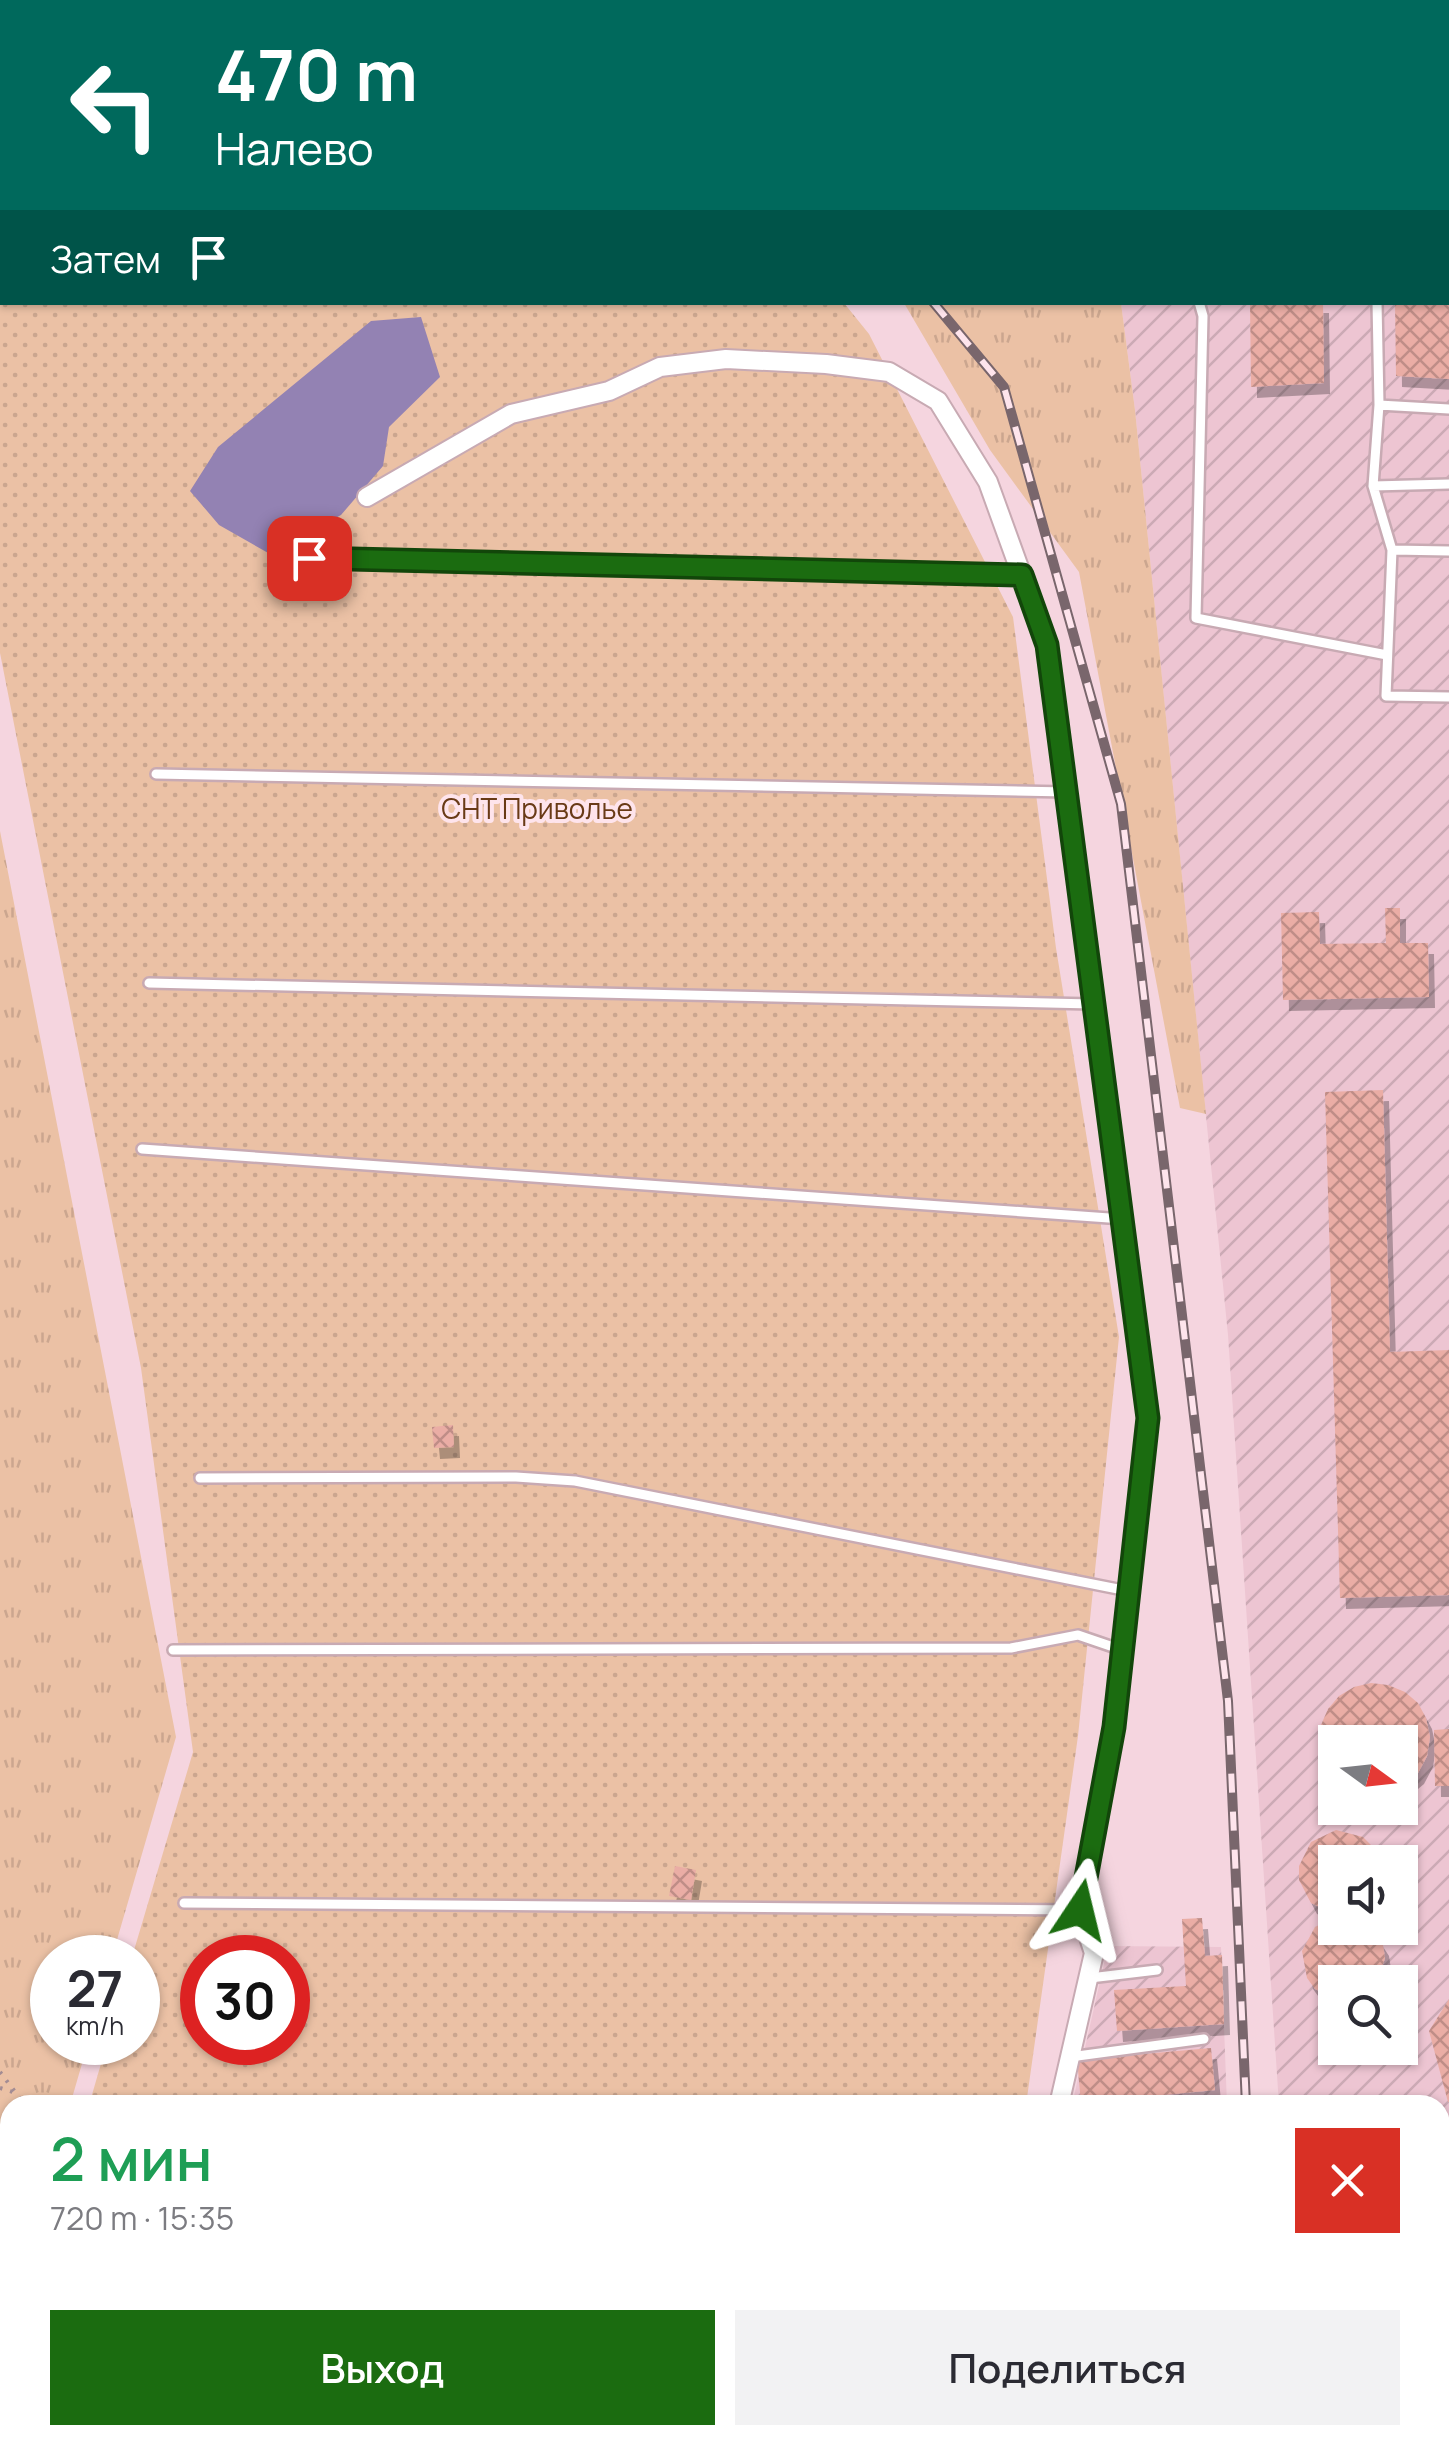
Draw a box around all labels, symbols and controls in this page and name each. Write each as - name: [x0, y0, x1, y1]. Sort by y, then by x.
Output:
- text: 470 m: [215, 26, 418, 122]
- icon: left: [50, 40, 180, 170]
- text: Налево: [215, 117, 374, 179]
- icon: arrive: [181, 230, 236, 285]
- text: Затем: [50, 232, 161, 284]
- pin: [267, 516, 352, 601]
- icon: arrive: [282, 531, 337, 586]
- park label: СНТ Приволье: [441, 789, 633, 827]
- north arrow: [1318, 1725, 1418, 1825]
- map controls: [1318, 1725, 1418, 2065]
- button: sound: [1318, 1845, 1418, 1945]
- position arrow: [1028, 1858, 1132, 1962]
- speed limit sign: 30: [180, 1935, 310, 2065]
- text: 27: [67, 1954, 123, 2022]
- button: search: [1318, 1965, 1418, 2065]
- text: km/h: [66, 2008, 124, 2043]
- text: 2 мин: [50, 2117, 212, 2199]
- button: close: [1295, 2128, 1400, 2233]
- text: 720 m · 15:35: [50, 2196, 234, 2240]
- button: Выход: [50, 2310, 715, 2425]
- button: Поделиться: [735, 2310, 1400, 2425]

